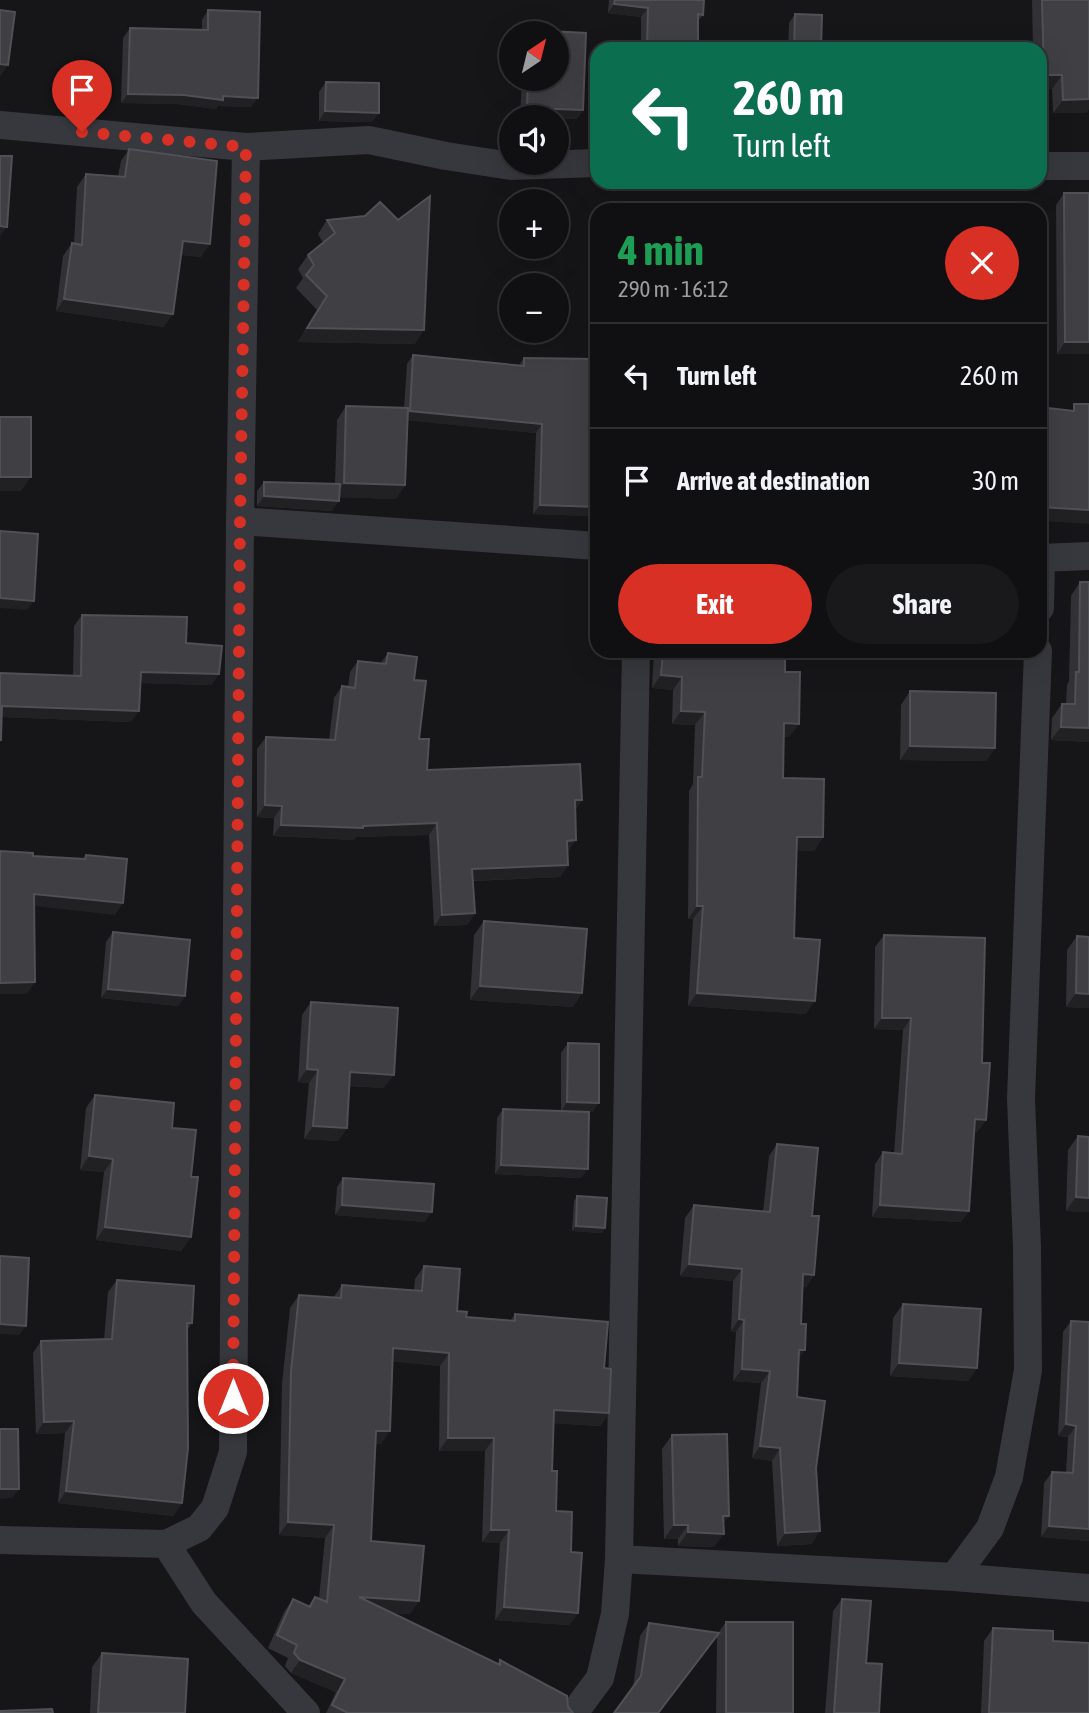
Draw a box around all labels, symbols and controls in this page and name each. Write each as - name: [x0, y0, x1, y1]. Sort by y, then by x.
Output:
- north arrow: [499, 21, 569, 91]
- map controls: [499, 21, 569, 343]
- pin: [52, 60, 112, 132]
- text: 260 m: [733, 69, 844, 125]
- icon: left: [618, 70, 709, 161]
- icon: arrive: [63, 71, 101, 109]
- button: sound: [499, 105, 569, 175]
- text: Turn left: [733, 127, 831, 164]
- button: +: [499, 189, 569, 259]
- text: 4 min: [618, 226, 704, 274]
- button: close: [945, 226, 1019, 300]
- button: −: [499, 273, 569, 343]
- text: 290 m · 16:12: [618, 276, 729, 302]
- icon: left: [618, 357, 656, 395]
- text: Turn left: [677, 361, 757, 391]
- text: 260 m: [960, 361, 1019, 391]
- icon: arrive: [618, 462, 656, 500]
- text: Arrive at destination: [677, 466, 870, 496]
- text: 30 m: [972, 466, 1019, 496]
- button: Exit: [618, 564, 812, 644]
- button: Share: [826, 564, 1019, 644]
- position arrow: [196, 1361, 270, 1435]

